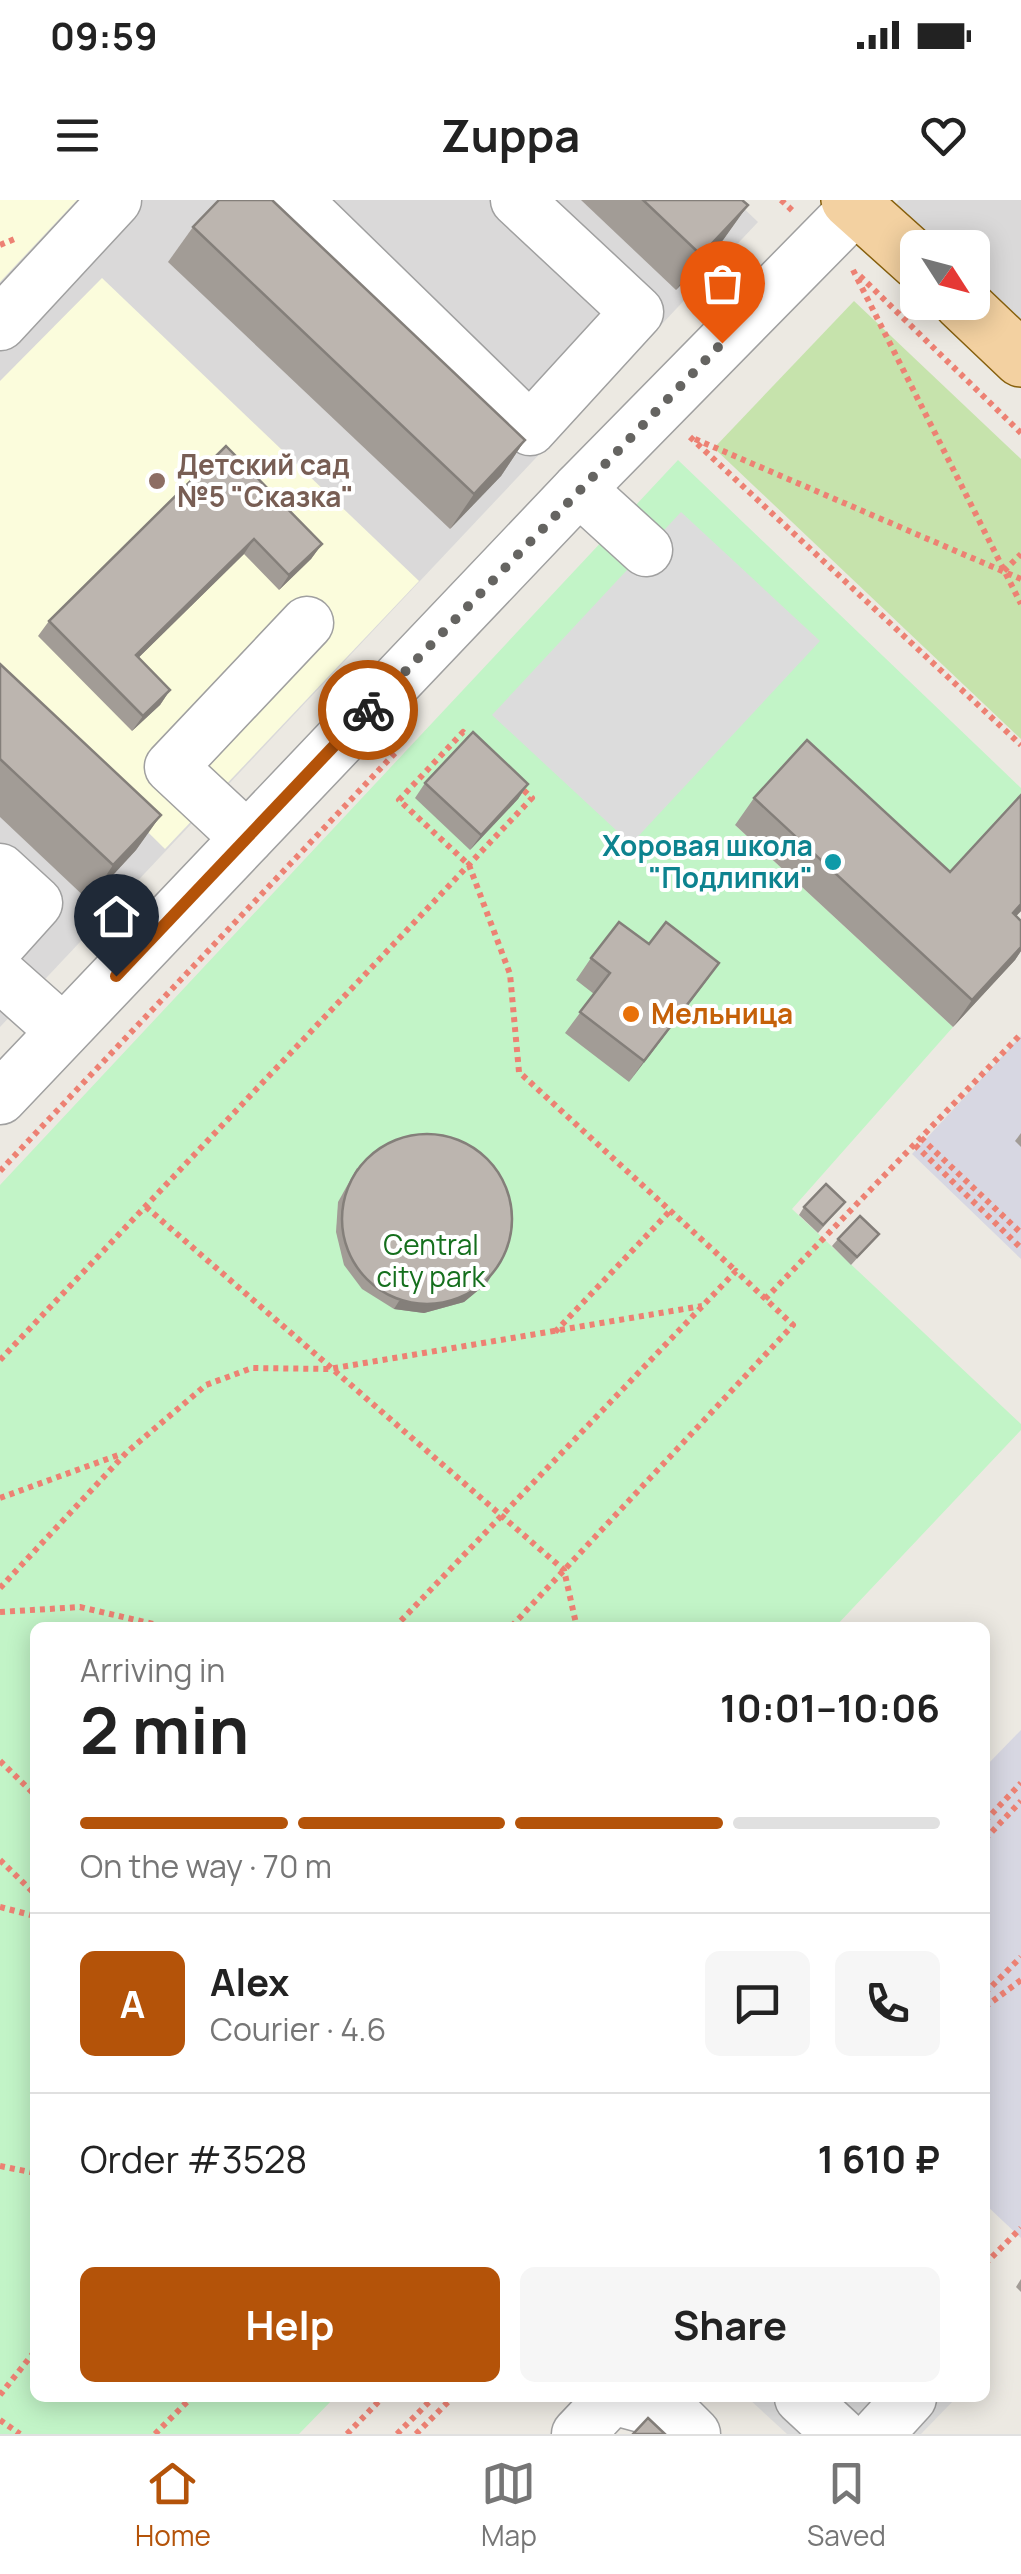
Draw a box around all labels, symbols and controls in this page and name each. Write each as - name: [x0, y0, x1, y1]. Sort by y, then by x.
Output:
- text: 09:59: [50, 9, 158, 61]
- text: Zuppa: [441, 104, 580, 166]
- icon: menu: [50, 108, 105, 163]
- icon: heart: [916, 108, 971, 163]
- north arrow: [900, 230, 990, 320]
- map controls: [900, 230, 990, 320]
- pin: [680, 241, 765, 344]
- icon: bag: [695, 256, 750, 311]
- place label: Детский сад №5 "Сказка": [177, 445, 354, 515]
- marker: Детский сад №5 "Сказка": [146, 470, 168, 492]
- courier: [318, 660, 418, 760]
- icon: bike: [341, 683, 396, 738]
- place label: Хоровая школа "Подлипки": [602, 826, 813, 896]
- marker: Хоровая школа "Подлипки": [822, 851, 844, 873]
- pin: [74, 874, 159, 977]
- icon: home: [89, 889, 144, 944]
- place label: Мельница: [651, 994, 793, 1032]
- marker: Мельница: [620, 1003, 642, 1025]
- park label: Central city park: [377, 1225, 487, 1295]
- text: Arriving in: [80, 1648, 225, 1692]
- text: 10:01–10:06: [720, 1681, 940, 1733]
- text: 2 min: [80, 1685, 249, 1774]
- text: On the way · 70 m: [80, 1844, 332, 1888]
- button: chat: [705, 1951, 810, 2056]
- button: phone: [835, 1951, 940, 2056]
- text: Alex: [210, 1955, 289, 2007]
- text: A: [120, 1977, 145, 2029]
- text: Courier · 4.6: [210, 2007, 386, 2051]
- text: Order #3528: [80, 2132, 307, 2184]
- text: 1 610 ₽: [817, 2132, 940, 2184]
- button: Help: [80, 2267, 500, 2382]
- button: Share: [520, 2267, 940, 2382]
- tab: Home: [135, 2456, 211, 2554]
- tab: Map: [481, 2456, 537, 2554]
- tab: Saved: [807, 2456, 886, 2554]

